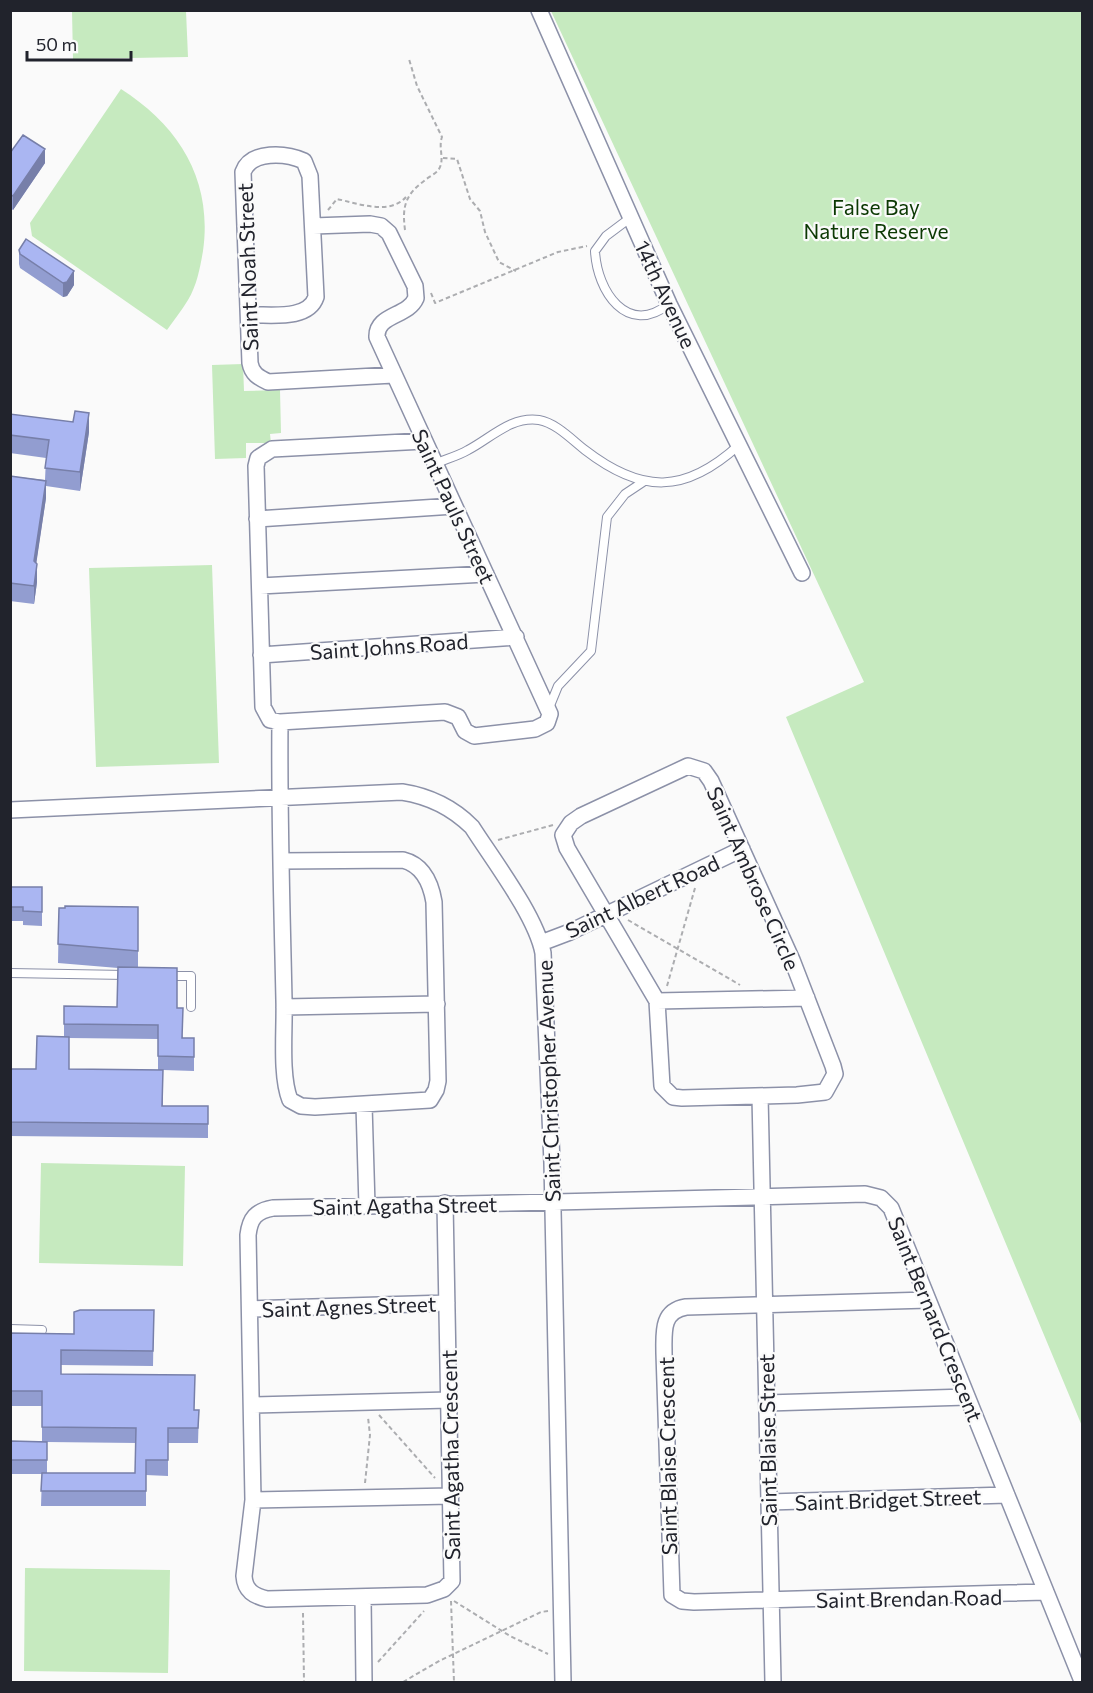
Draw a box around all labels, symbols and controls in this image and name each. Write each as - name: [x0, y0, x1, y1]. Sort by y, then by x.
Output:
- scale bar: [27, 24, 130, 62]
- text: 50 m: [36, 33, 77, 55]
- street label: Saint Noah Street: [232, 183, 262, 351]
- park label: False Bay Nature Reserve: [803, 194, 949, 243]
- street label: 14th Avenue: [630, 236, 702, 352]
- street label: Saint Pauls Street: [407, 425, 501, 587]
- street label: Saint Johns Road: [309, 628, 469, 664]
- street label: Saint Ambrose Circle: [702, 782, 806, 974]
- street label: Saint Albert Road: [561, 849, 723, 943]
- street label: Saint Christopher Avenue: [531, 960, 565, 1202]
- street label: Saint Agatha Street: [312, 1191, 498, 1219]
- street label: Saint Bernard Crescent: [883, 1213, 989, 1425]
- street label: Saint Agnes Street: [261, 1290, 437, 1322]
- street label: Saint Agatha Crescent: [436, 1350, 464, 1560]
- street label: Saint Blaise Street: [753, 1353, 781, 1527]
- street label: Saint Blaise Crescent: [653, 1357, 681, 1555]
- street label: Saint Bridget Street: [794, 1483, 982, 1515]
- street label: Saint Brendan Road: [816, 1584, 1002, 1612]

